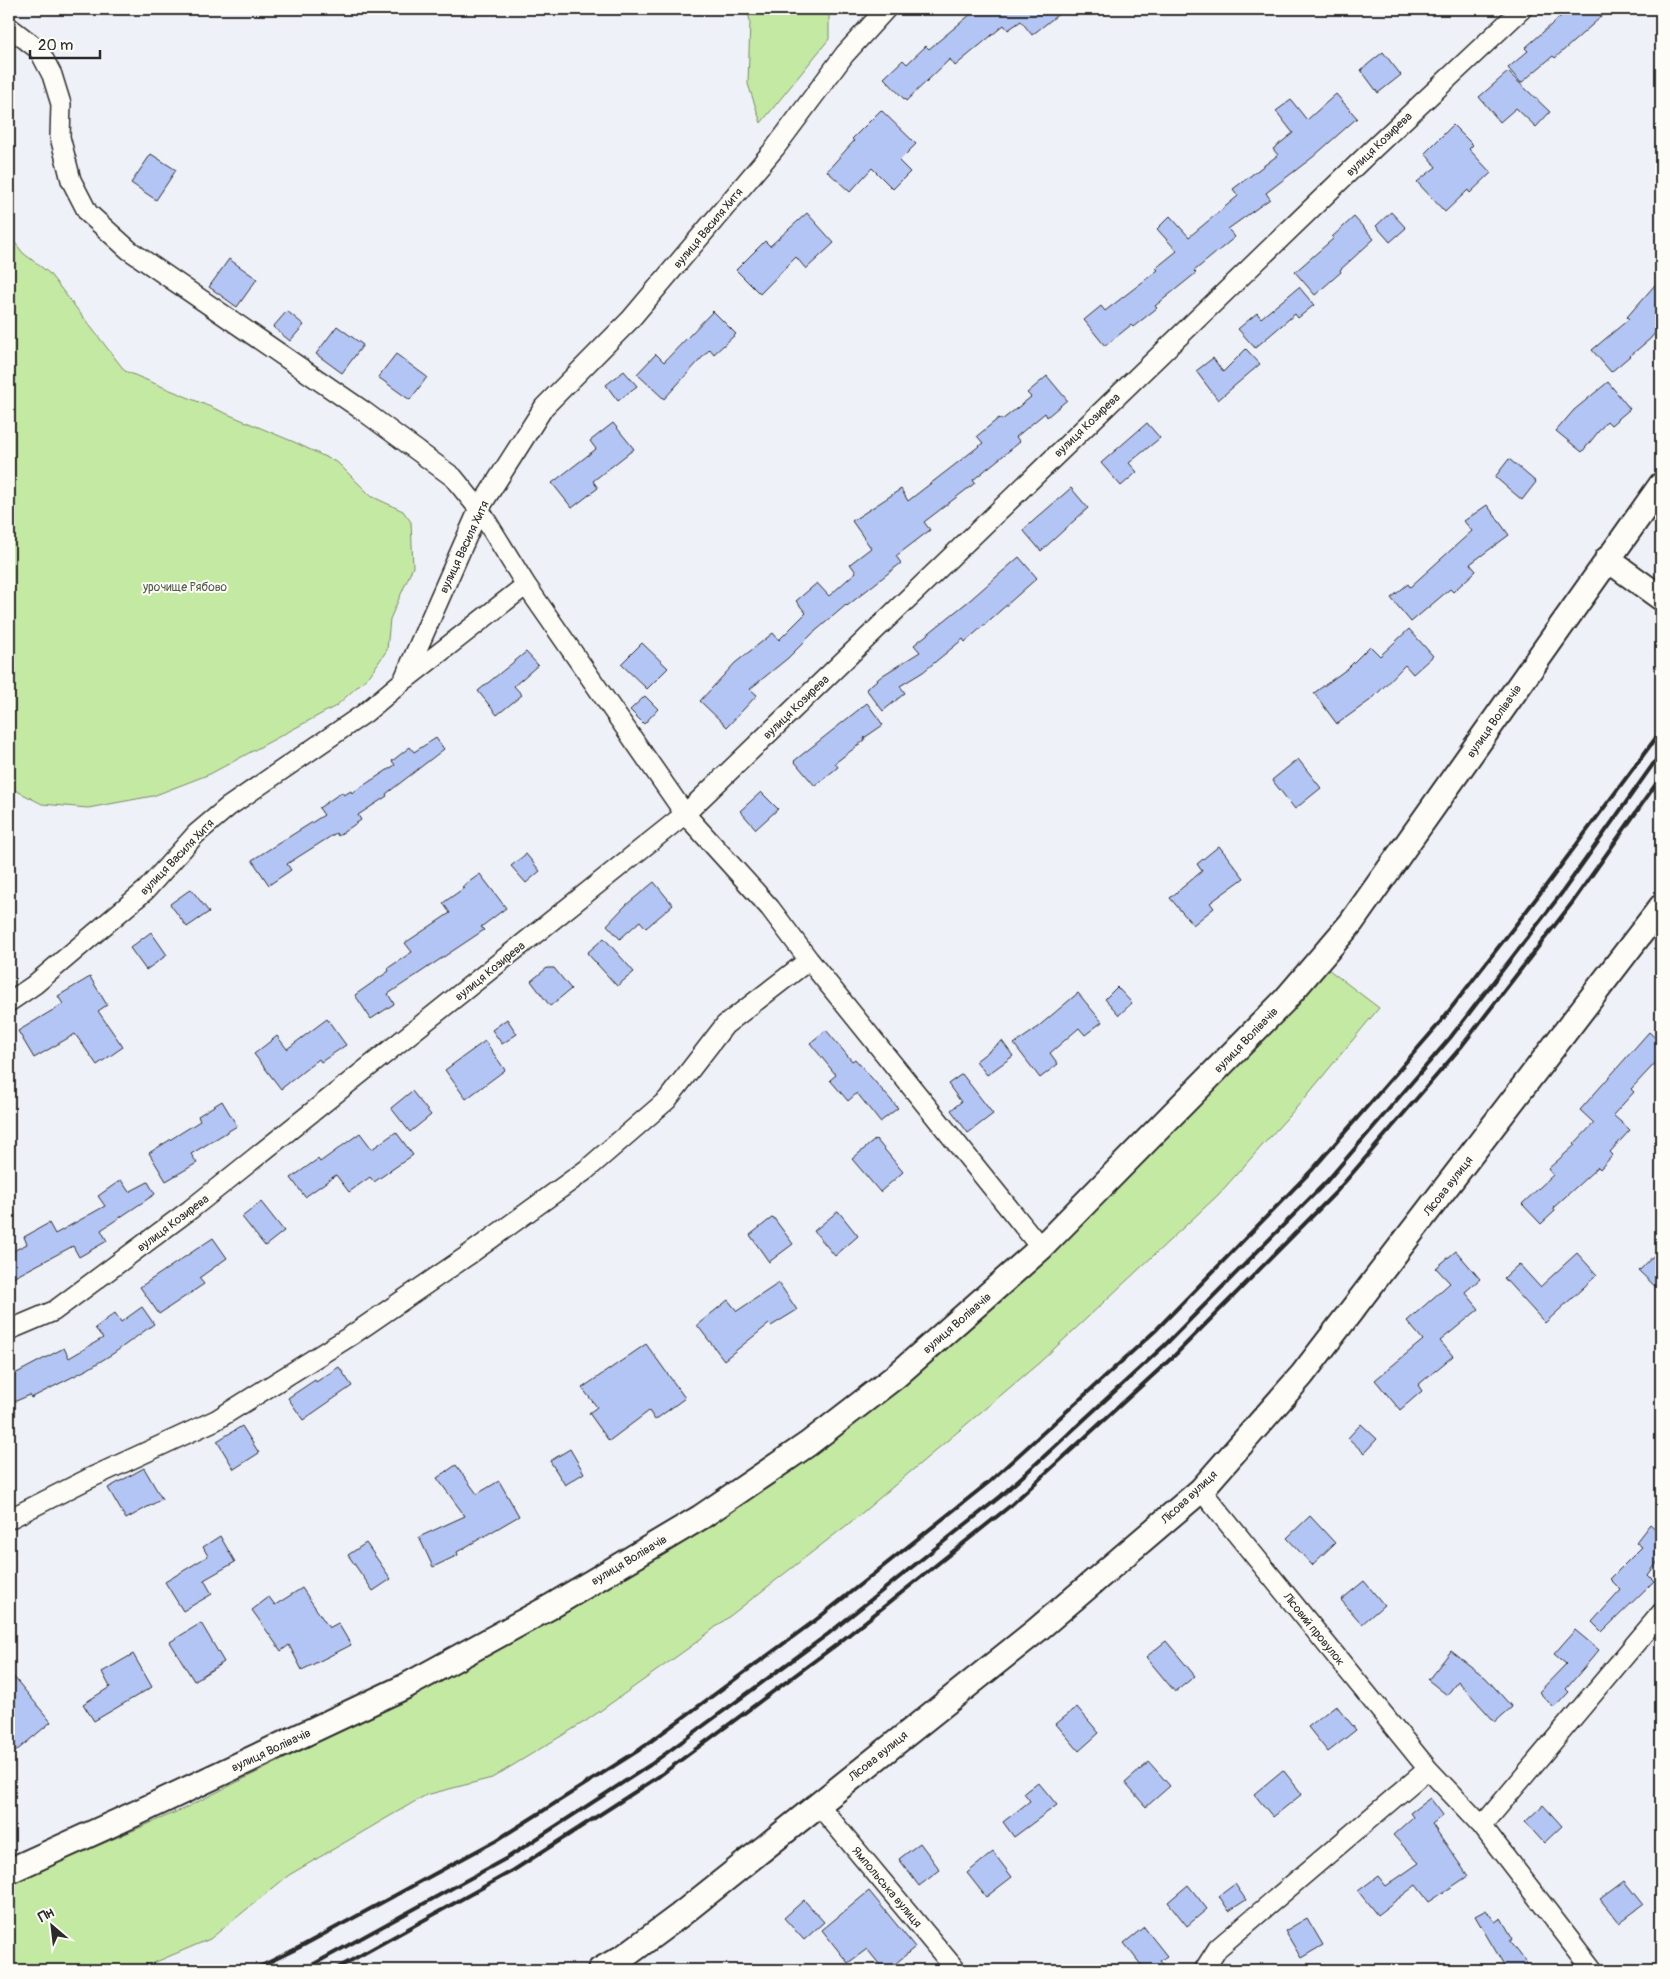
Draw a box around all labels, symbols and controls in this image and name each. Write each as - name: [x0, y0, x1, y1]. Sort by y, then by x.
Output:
- scale bar: [30, 28, 100, 60]
- text: 20 m: [38, 36, 73, 55]
- street label: вулиця Козирева: [1343, 109, 1416, 180]
- street label: вулиця Василя Хитя: [670, 185, 747, 272]
- street label: вулиця Козирева: [1051, 390, 1124, 461]
- street label: вулиця Василя Хитя: [436, 498, 493, 596]
- park label: урочище Рябово: [142, 580, 228, 595]
- street label: вулиця Козирева: [760, 672, 833, 743]
- street label: вулиця Волівачів: [1464, 682, 1525, 761]
- street label: вулиця Василя Хитя: [137, 816, 218, 899]
- street label: вулиця Козирева: [452, 938, 529, 1004]
- street label: вулиця Волівачів: [1211, 1004, 1282, 1076]
- street label: Лісова вулиця: [1420, 1153, 1477, 1220]
- street label: вулиця Козирева: [134, 1191, 212, 1255]
- street label: вулиця Волівачів: [920, 1290, 995, 1357]
- street label: Лісова вулиця: [1157, 1467, 1221, 1528]
- street label: вулиця Волівачів: [589, 1532, 670, 1589]
- street label: Лісовий провулок: [1279, 1589, 1348, 1669]
- street label: вулиця Волівачів: [229, 1726, 313, 1775]
- street label: Лісова вулиця: [845, 1728, 911, 1785]
- street label: Ямпольська вулиця: [848, 1844, 925, 1931]
- north arrow: [28, 1902, 78, 1952]
- text: Пн: [35, 1904, 57, 1926]

